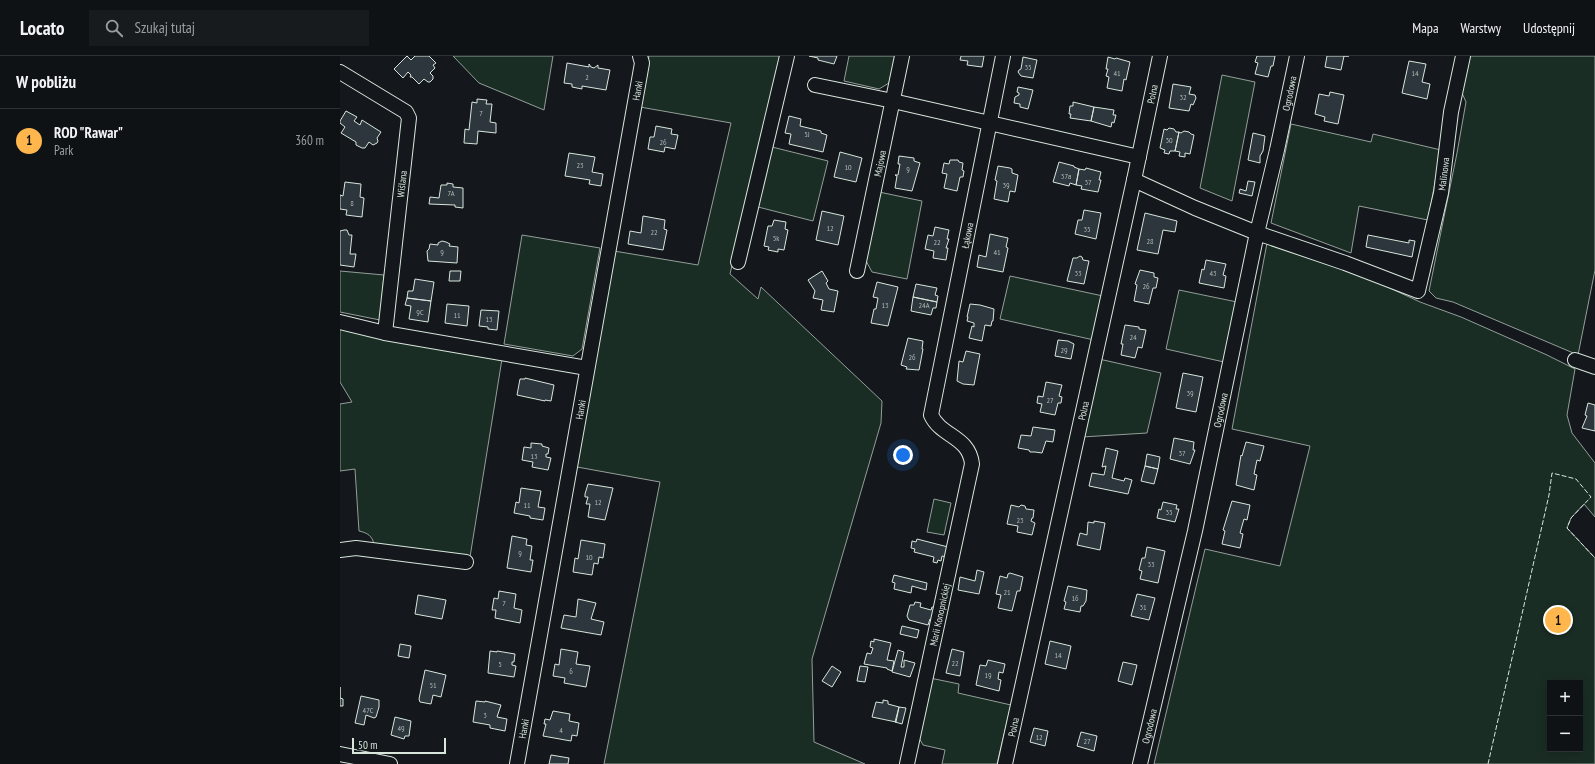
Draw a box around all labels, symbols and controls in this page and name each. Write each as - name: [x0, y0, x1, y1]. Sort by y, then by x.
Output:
- search box: [89, 10, 369, 46]
- text: Locato: [20, 16, 65, 40]
- icon: search: [103, 17, 125, 39]
- text: Szukaj tutaj: [135, 18, 195, 37]
- text: Mapa: [1412, 19, 1439, 37]
- text: Warstwy: [1461, 19, 1501, 37]
- text: Udostępnij: [1523, 19, 1575, 37]
- house number: 35: [1024, 62, 1032, 72]
- house number: 41: [1113, 68, 1121, 78]
- house number: 14: [1411, 68, 1419, 78]
- text: W pobliżu: [16, 71, 76, 93]
- house number: 2: [585, 72, 589, 82]
- street label: Ogrodowa: [1279, 75, 1299, 112]
- street label: Hanki: [629, 80, 645, 102]
- street label: Polna: [1144, 83, 1160, 105]
- house number: 32: [1179, 92, 1187, 102]
- house number: 7: [479, 108, 483, 118]
- text: ROD "Rawar": [54, 123, 123, 142]
- house number: 5J: [804, 129, 810, 139]
- text: 1: [26, 132, 32, 149]
- text: 360 m: [295, 132, 324, 149]
- house number: 30: [1165, 135, 1173, 145]
- house number: 26: [659, 137, 667, 147]
- text: Park: [54, 142, 73, 159]
- street label: Majowa: [870, 149, 889, 178]
- street label: Malinowa: [1435, 157, 1452, 191]
- house number: 23: [576, 160, 584, 170]
- house number: 10: [844, 162, 852, 172]
- house number: 9: [906, 164, 910, 174]
- street label: Wiślana: [394, 170, 410, 198]
- house number: 37a: [1061, 171, 1071, 181]
- house number: 37: [1084, 177, 1092, 187]
- house number: 39: [1002, 180, 1010, 190]
- house number: 7A: [447, 188, 455, 198]
- house number: 8: [350, 198, 354, 208]
- street label: Łąkowa: [958, 221, 976, 249]
- house number: 12: [826, 223, 834, 233]
- house number: 35: [1083, 224, 1091, 234]
- house number: 22: [650, 227, 658, 237]
- house number: 5k: [773, 233, 780, 243]
- house number: 28: [1146, 236, 1154, 246]
- house number: 22: [933, 237, 941, 247]
- house number: 9: [440, 247, 444, 257]
- house number: 41: [993, 247, 1001, 257]
- house number: 33: [1074, 268, 1082, 278]
- house number: 43: [1209, 268, 1217, 278]
- house number: 26: [1142, 281, 1150, 291]
- house number: 13: [881, 300, 889, 310]
- house number: 24A: [919, 300, 930, 310]
- house number: 9C: [416, 307, 424, 317]
- house number: 11: [453, 310, 461, 320]
- house number: 13: [485, 314, 493, 324]
- house number: 24: [1129, 332, 1137, 342]
- house number: 29: [1060, 345, 1068, 355]
- house number: 26: [908, 352, 916, 362]
- house number: 39: [1186, 388, 1194, 398]
- street label: Ogrodowa: [1210, 391, 1230, 429]
- house number: 27: [1046, 395, 1054, 405]
- street label: Hanki: [572, 399, 588, 420]
- street label: Polna: [1075, 400, 1092, 421]
- your location: [893, 445, 913, 465]
- house number: 37: [1178, 448, 1186, 458]
- house number: 13: [530, 451, 538, 461]
- house number: 12: [594, 497, 602, 507]
- house number: 11: [523, 500, 531, 510]
- house number: 35: [1165, 507, 1173, 517]
- house number: 23: [1016, 515, 1024, 525]
- house number: 9: [518, 548, 522, 558]
- house number: 10: [585, 552, 593, 562]
- house number: 33: [1147, 559, 1155, 569]
- street label: Marii Konopnickiej: [926, 582, 953, 647]
- house number: 21: [1003, 587, 1011, 597]
- house number: 16: [1071, 593, 1079, 603]
- house number: 7: [502, 598, 506, 608]
- house number: 31: [1139, 602, 1147, 612]
- pin: 1: [1545, 605, 1571, 635]
- house number: 14: [1054, 650, 1062, 660]
- house number: 22: [951, 658, 959, 668]
- house number: 5: [498, 659, 502, 669]
- house number: 6: [569, 666, 573, 676]
- house number: 19: [984, 670, 992, 680]
- house number: 51: [429, 680, 437, 690]
- map controls: [1547, 680, 1583, 752]
- button: +: [1547, 680, 1583, 716]
- house number: 47C: [363, 705, 374, 715]
- street label: Ogrodowa: [1139, 707, 1159, 745]
- house number: 3: [483, 710, 487, 720]
- street label: Polna: [1005, 716, 1022, 738]
- button: −: [1547, 716, 1583, 752]
- street label: Hanki: [515, 718, 531, 739]
- house number: 49: [397, 723, 405, 733]
- house number: 4: [559, 725, 563, 735]
- house number: 12: [1035, 732, 1043, 742]
- scale bar: [352, 736, 446, 755]
- house number: 27: [1083, 736, 1091, 746]
- text: 50 m: [358, 738, 377, 752]

